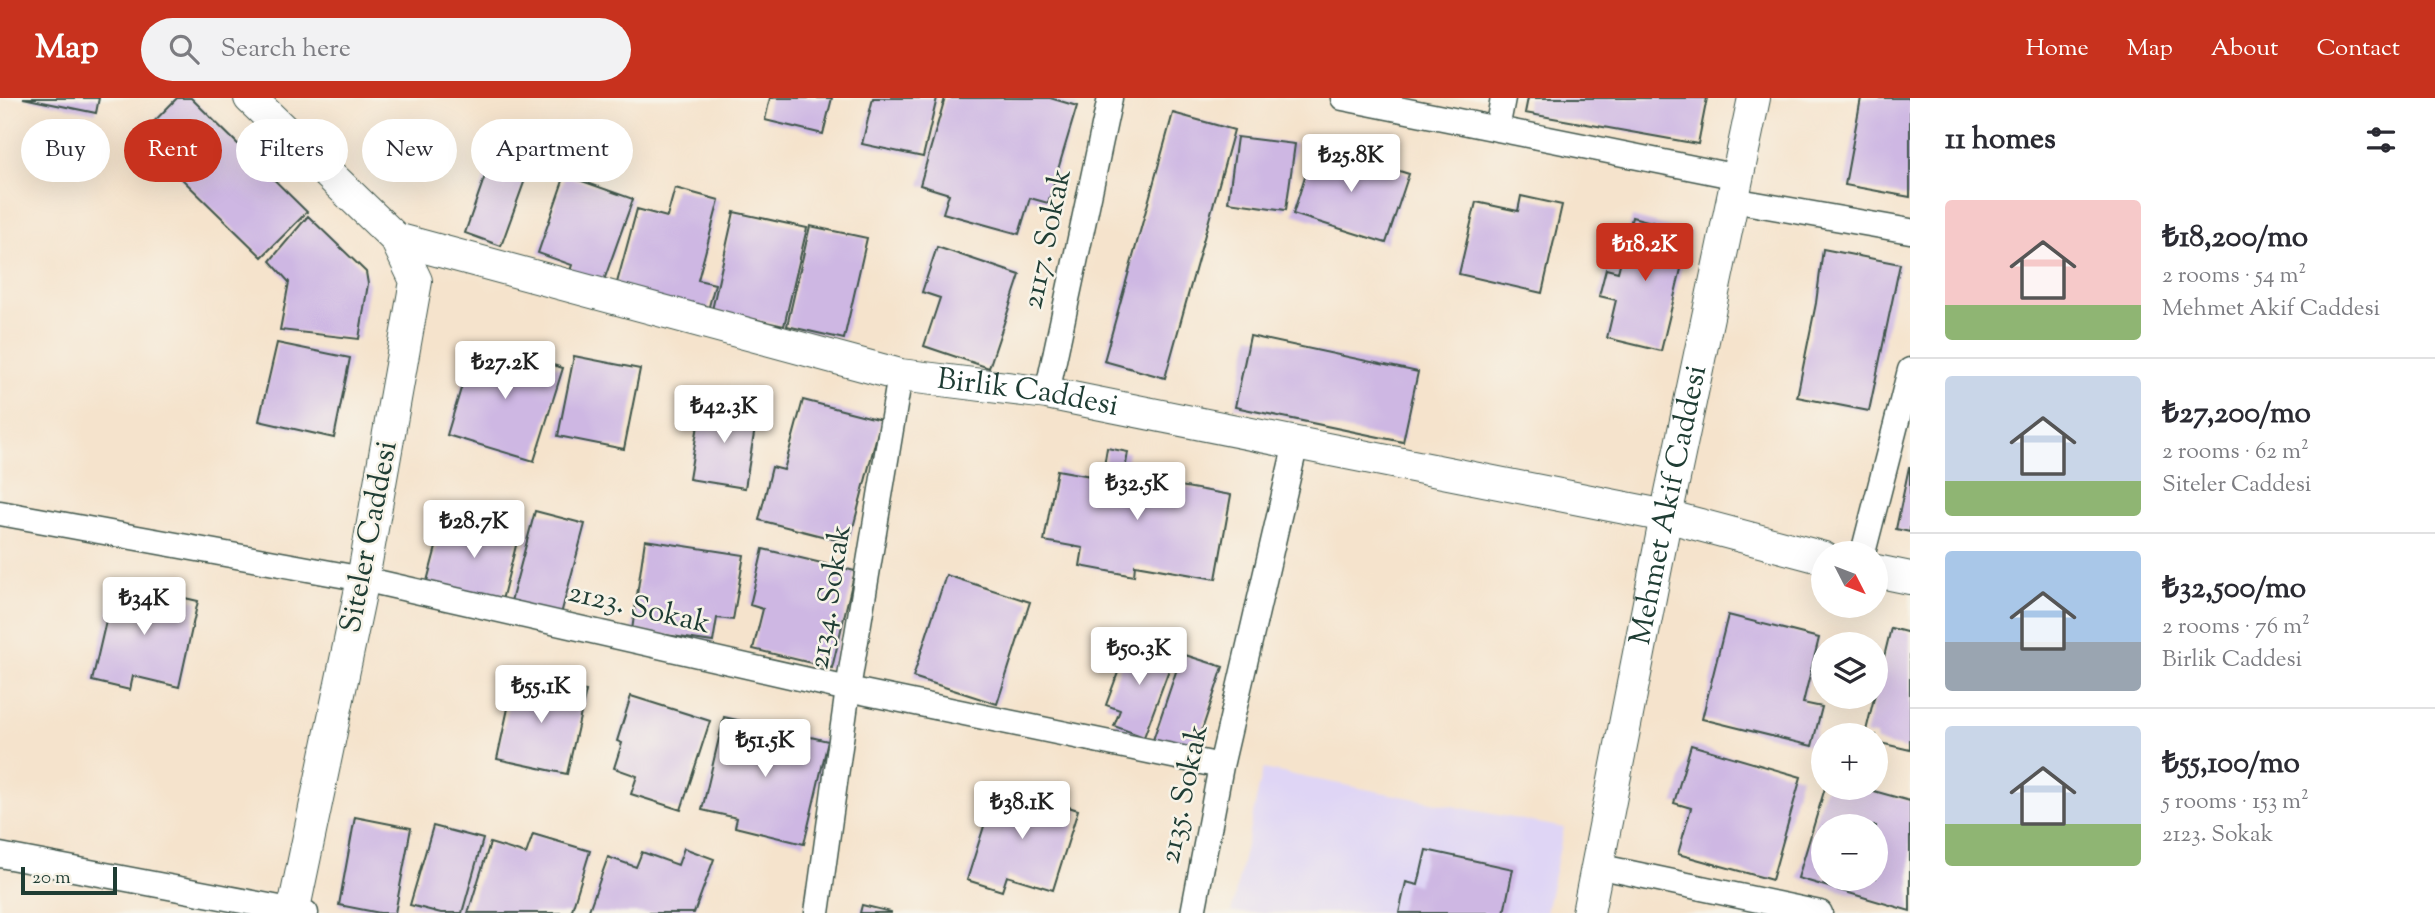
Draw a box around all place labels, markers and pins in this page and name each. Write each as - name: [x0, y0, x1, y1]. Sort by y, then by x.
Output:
- pin: ₺25.8K: [1294, 134, 1408, 194]
- pin: ₺18.2K: [1588, 223, 1702, 283]
- pin: ₺27.2K: [448, 342, 562, 401]
- pin: ₺42.3K: [667, 386, 781, 445]
- pin: ₺32.5K: [1080, 462, 1194, 522]
- pin: ₺28.7K: [417, 500, 531, 560]
- pin: ₺34K: [103, 578, 185, 637]
- pin: ₺50.3K: [1082, 628, 1196, 687]
- pin: ₺55.1K: [484, 666, 598, 725]
- pin: ₺51.5K: [708, 720, 822, 779]
- pin: ₺38.1K: [965, 782, 1079, 841]

